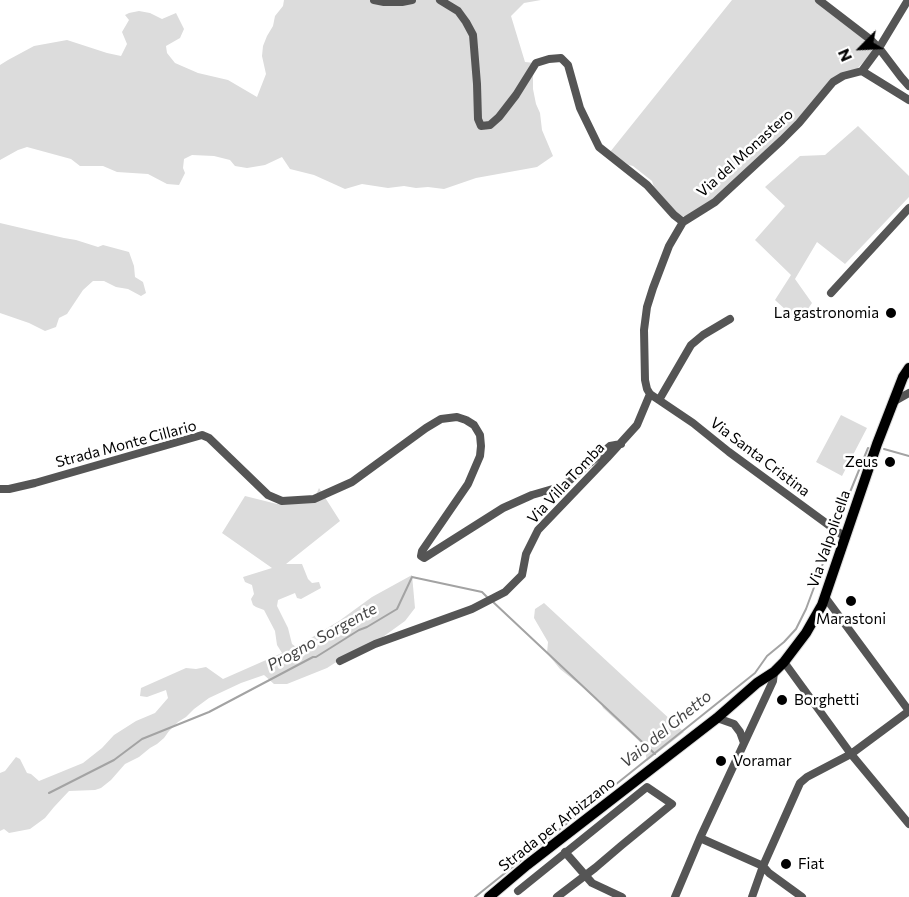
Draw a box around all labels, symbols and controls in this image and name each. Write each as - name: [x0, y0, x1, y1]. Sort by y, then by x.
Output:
- north arrow: [831, 18, 891, 78]
- text: N: [833, 46, 855, 65]
- street label: Via del Monastero: [693, 105, 797, 201]
- place label: La gastronomia: [774, 304, 879, 322]
- marker: La gastronomia: [884, 306, 898, 320]
- street label: Via Santa Cristina: [707, 414, 813, 500]
- street label: Strada Monte Cillario: [54, 417, 198, 471]
- street label: Via Villa Tomba: [524, 439, 608, 527]
- place label: Zeus: [845, 453, 878, 471]
- marker: Zeus: [883, 455, 897, 469]
- street label: Via Valpolicella: [804, 488, 854, 590]
- marker: Marastoni: [844, 594, 858, 608]
- water label: Progno Sorgente: [264, 599, 380, 675]
- place label: Marastoni: [816, 610, 886, 628]
- water label: Vaio del Ghetto: [616, 686, 716, 772]
- place label: Borghetti: [794, 691, 859, 709]
- marker: Borghetti: [775, 693, 789, 707]
- place label: Voramar: [733, 752, 792, 770]
- marker: Voramar: [714, 754, 728, 768]
- street label: Strada per Arbizzano: [495, 773, 619, 875]
- place label: Fiat: [798, 855, 824, 873]
- marker: Fiat: [779, 857, 793, 871]

